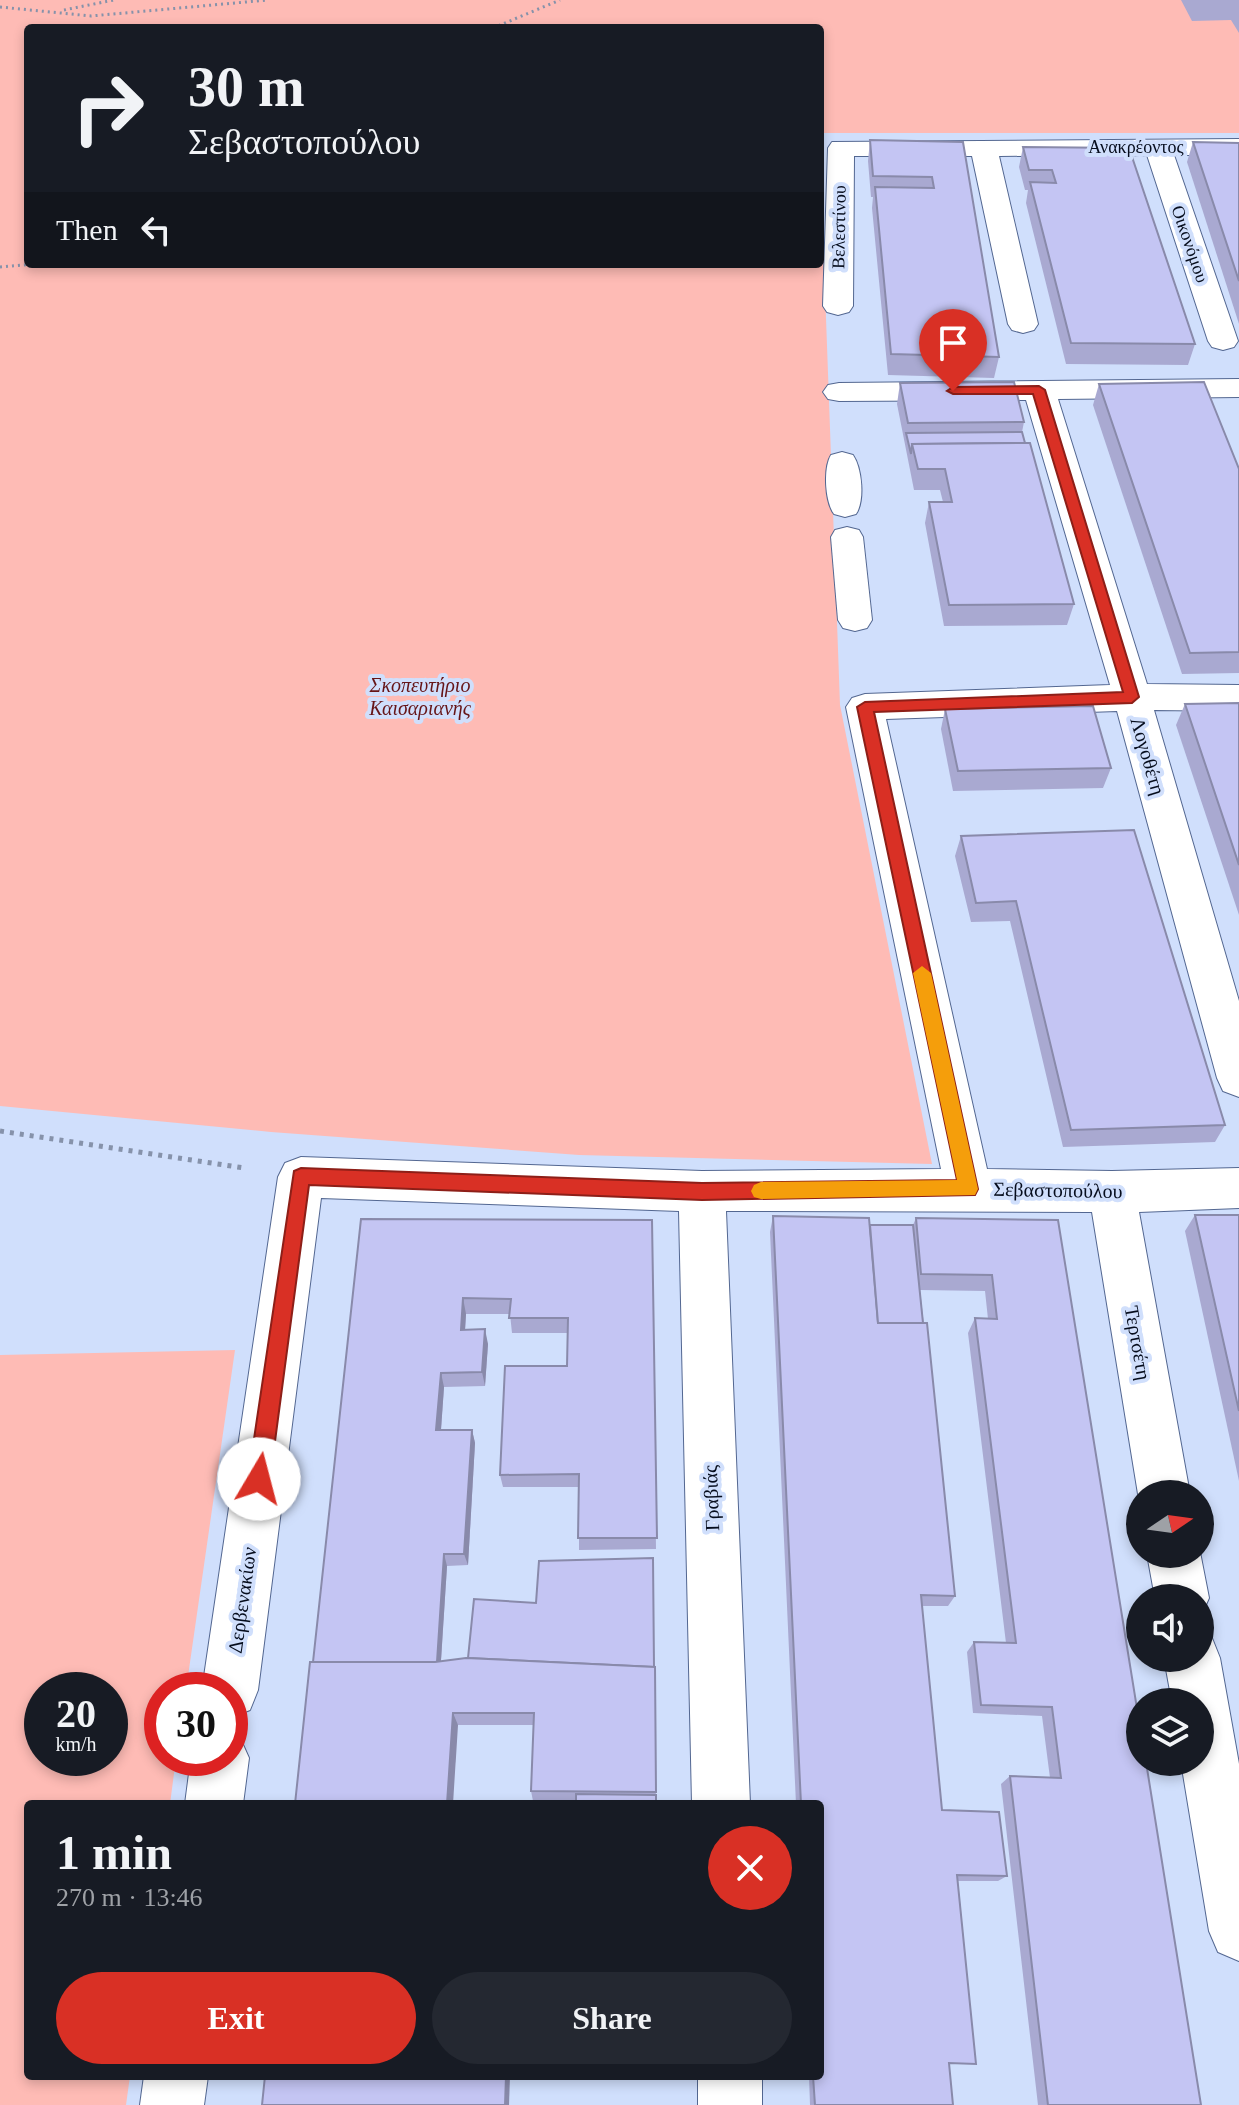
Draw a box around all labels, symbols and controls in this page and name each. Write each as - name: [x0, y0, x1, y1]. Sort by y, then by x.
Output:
- icon: right: [56, 56, 160, 160]
- text: 30 m: [188, 56, 305, 118]
- text: Σεβαστοπούλου: [188, 122, 420, 162]
- street label: Ανακρέοντος: [1088, 137, 1184, 157]
- street label: Βελεστίνου: [828, 185, 850, 269]
- street label: Οικονόμου: [1167, 203, 1213, 285]
- icon: left: [134, 208, 178, 252]
- text: Then: [56, 213, 118, 246]
- pin: [919, 309, 987, 391]
- icon: arrive: [931, 321, 975, 365]
- park label: Σκοπευτήριο Καισαριανής: [368, 674, 472, 720]
- street label: Λογοθέτη: [1125, 715, 1170, 798]
- street label: Σεβαστοπούλου: [993, 1178, 1123, 1203]
- street label: Τερτσέτη: [1120, 1304, 1155, 1382]
- position arrow: [217, 1437, 301, 1521]
- street label: Γραβιάς: [699, 1465, 724, 1531]
- north arrow: [1126, 1480, 1214, 1568]
- map controls: [1126, 1480, 1214, 1776]
- street label: Δερβενακίων: [224, 1545, 261, 1655]
- button: sound: [1126, 1584, 1214, 1672]
- speed limit sign: 30: [144, 1672, 248, 1776]
- button: layers: [1126, 1688, 1214, 1776]
- text: 20: [56, 1691, 96, 1736]
- text: km/h: [55, 1733, 97, 1755]
- text: 1 min: [56, 1826, 172, 1879]
- button: close: [708, 1826, 792, 1910]
- text: 270 m · 13:46: [56, 1883, 203, 1912]
- button: Exit: [56, 1972, 416, 2064]
- button: Share: [432, 1972, 792, 2064]

